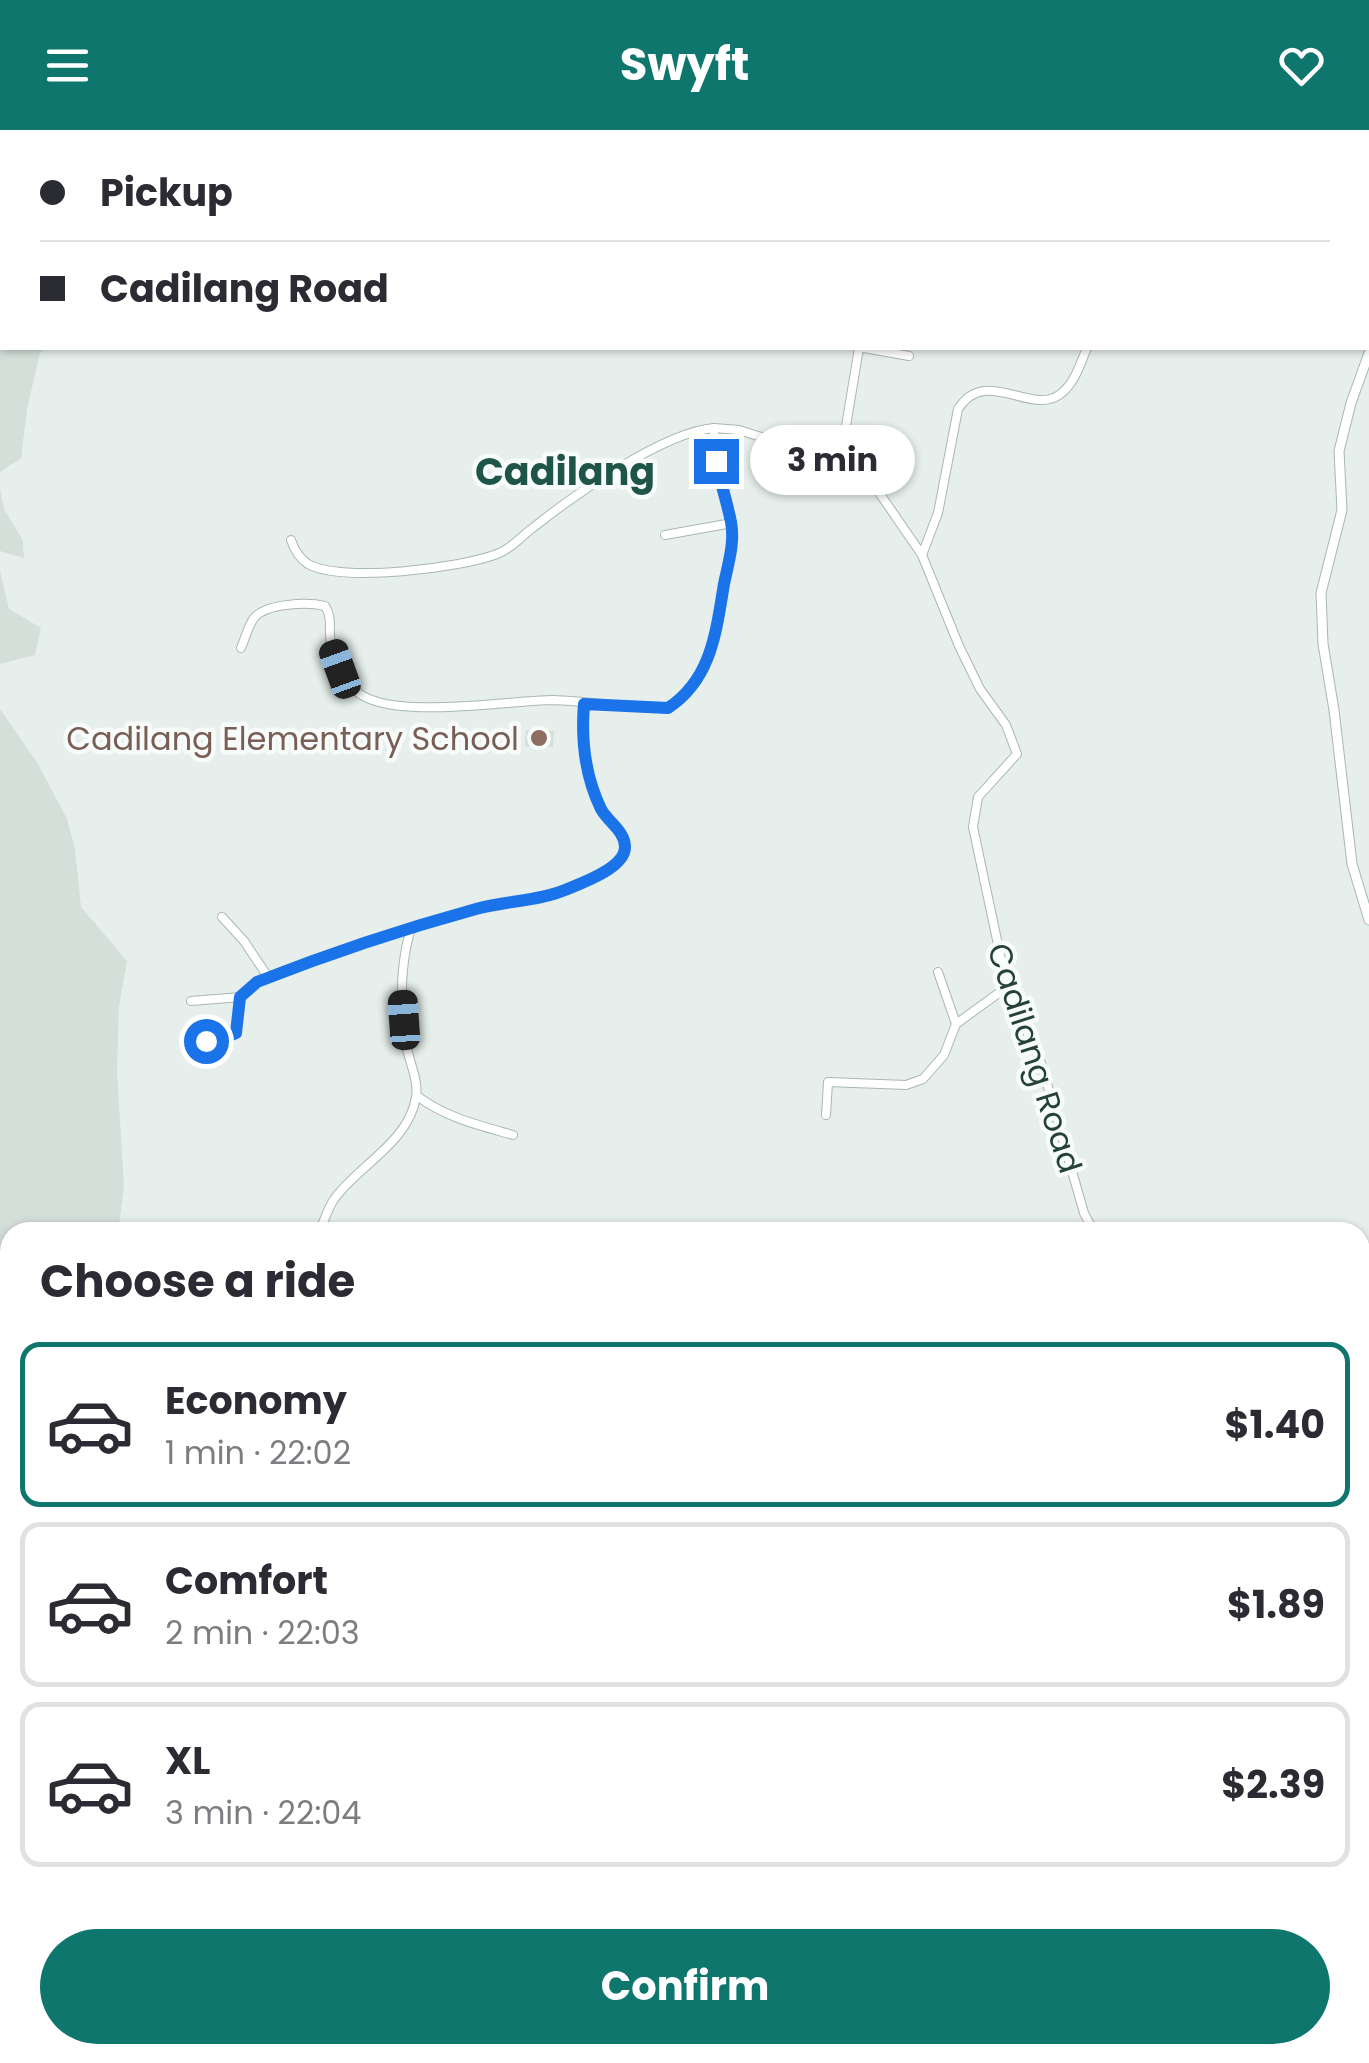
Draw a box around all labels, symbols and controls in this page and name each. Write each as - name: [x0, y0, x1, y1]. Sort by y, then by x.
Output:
- text: Swyft: [620, 33, 749, 96]
- icon: menu: [40, 38, 95, 93]
- icon: heart: [1274, 38, 1329, 93]
- text: Pickup: [100, 166, 233, 219]
- text: Cadilang Road: [100, 262, 389, 315]
- callout: 3 min: [751, 426, 916, 496]
- text: 3 min: [787, 437, 878, 482]
- route end: [694, 439, 739, 484]
- district label: Cadilang: [475, 445, 655, 498]
- car: [316, 636, 364, 702]
- place label: Cadilang Elementary School: [66, 716, 519, 761]
- marker: Cadilang Elementary School: [528, 727, 550, 749]
- street label: Cadilang Road: [977, 937, 1093, 1179]
- car: [387, 989, 421, 1051]
- route start: [184, 1019, 229, 1064]
- text: Choose a ride: [40, 1250, 355, 1313]
- text: Economy: [165, 1374, 347, 1427]
- icon: car: [45, 1380, 135, 1470]
- text: $1.40: [1224, 1398, 1325, 1451]
- text: 1 min · 22:02: [165, 1430, 351, 1475]
- text: Comfort: [165, 1554, 328, 1607]
- icon: car: [45, 1560, 135, 1650]
- text: $1.89: [1227, 1578, 1325, 1631]
- text: 2 min · 22:03: [165, 1610, 360, 1655]
- text: XL: [165, 1734, 210, 1787]
- icon: car: [45, 1740, 135, 1830]
- text: $2.39: [1221, 1758, 1325, 1811]
- text: 3 min · 22:04: [165, 1790, 361, 1835]
- button: Confirm: [40, 1929, 1330, 2044]

